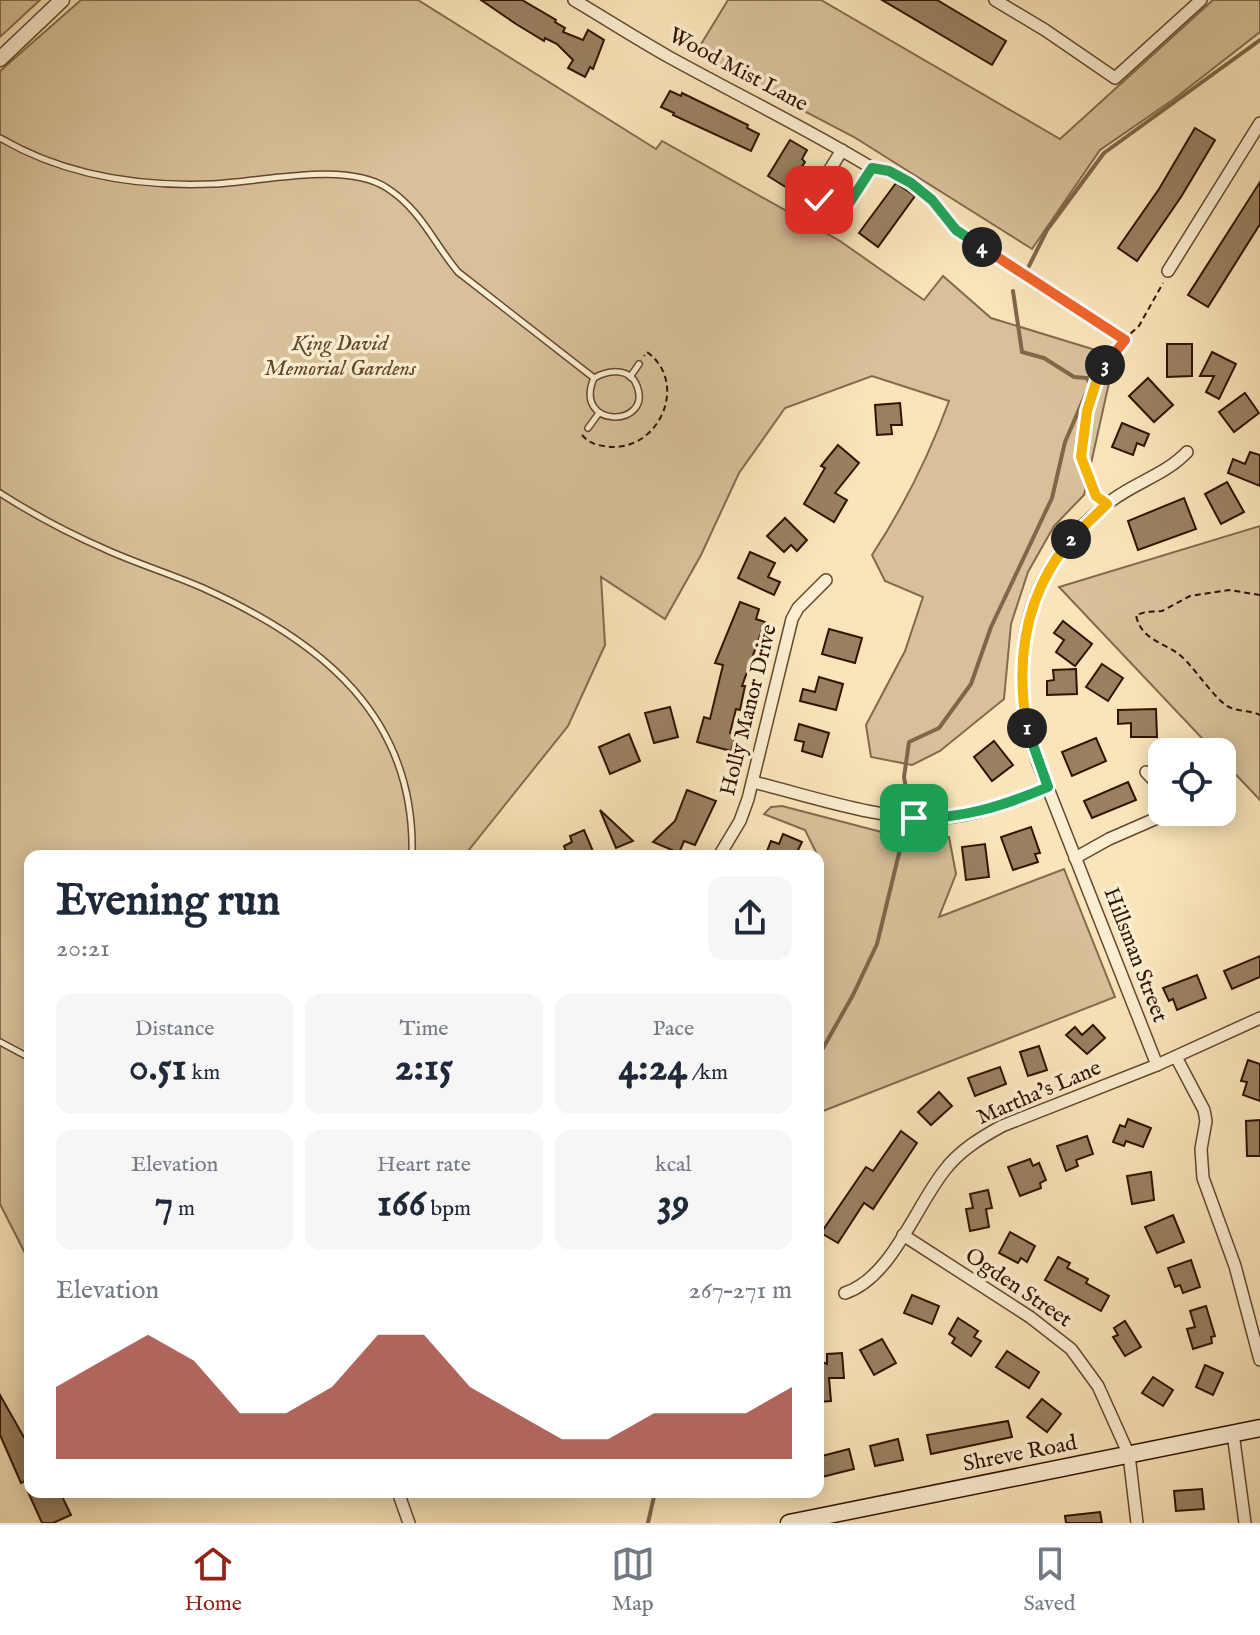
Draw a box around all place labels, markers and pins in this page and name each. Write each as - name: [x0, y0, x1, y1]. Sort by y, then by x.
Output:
- pin: [785, 166, 853, 234]
- pin: 4: [962, 227, 1002, 267]
- pin: 3: [1085, 345, 1125, 385]
- pin: 2: [1051, 519, 1091, 559]
- pin: 1: [1007, 708, 1047, 748]
- pin: [880, 784, 948, 852]

